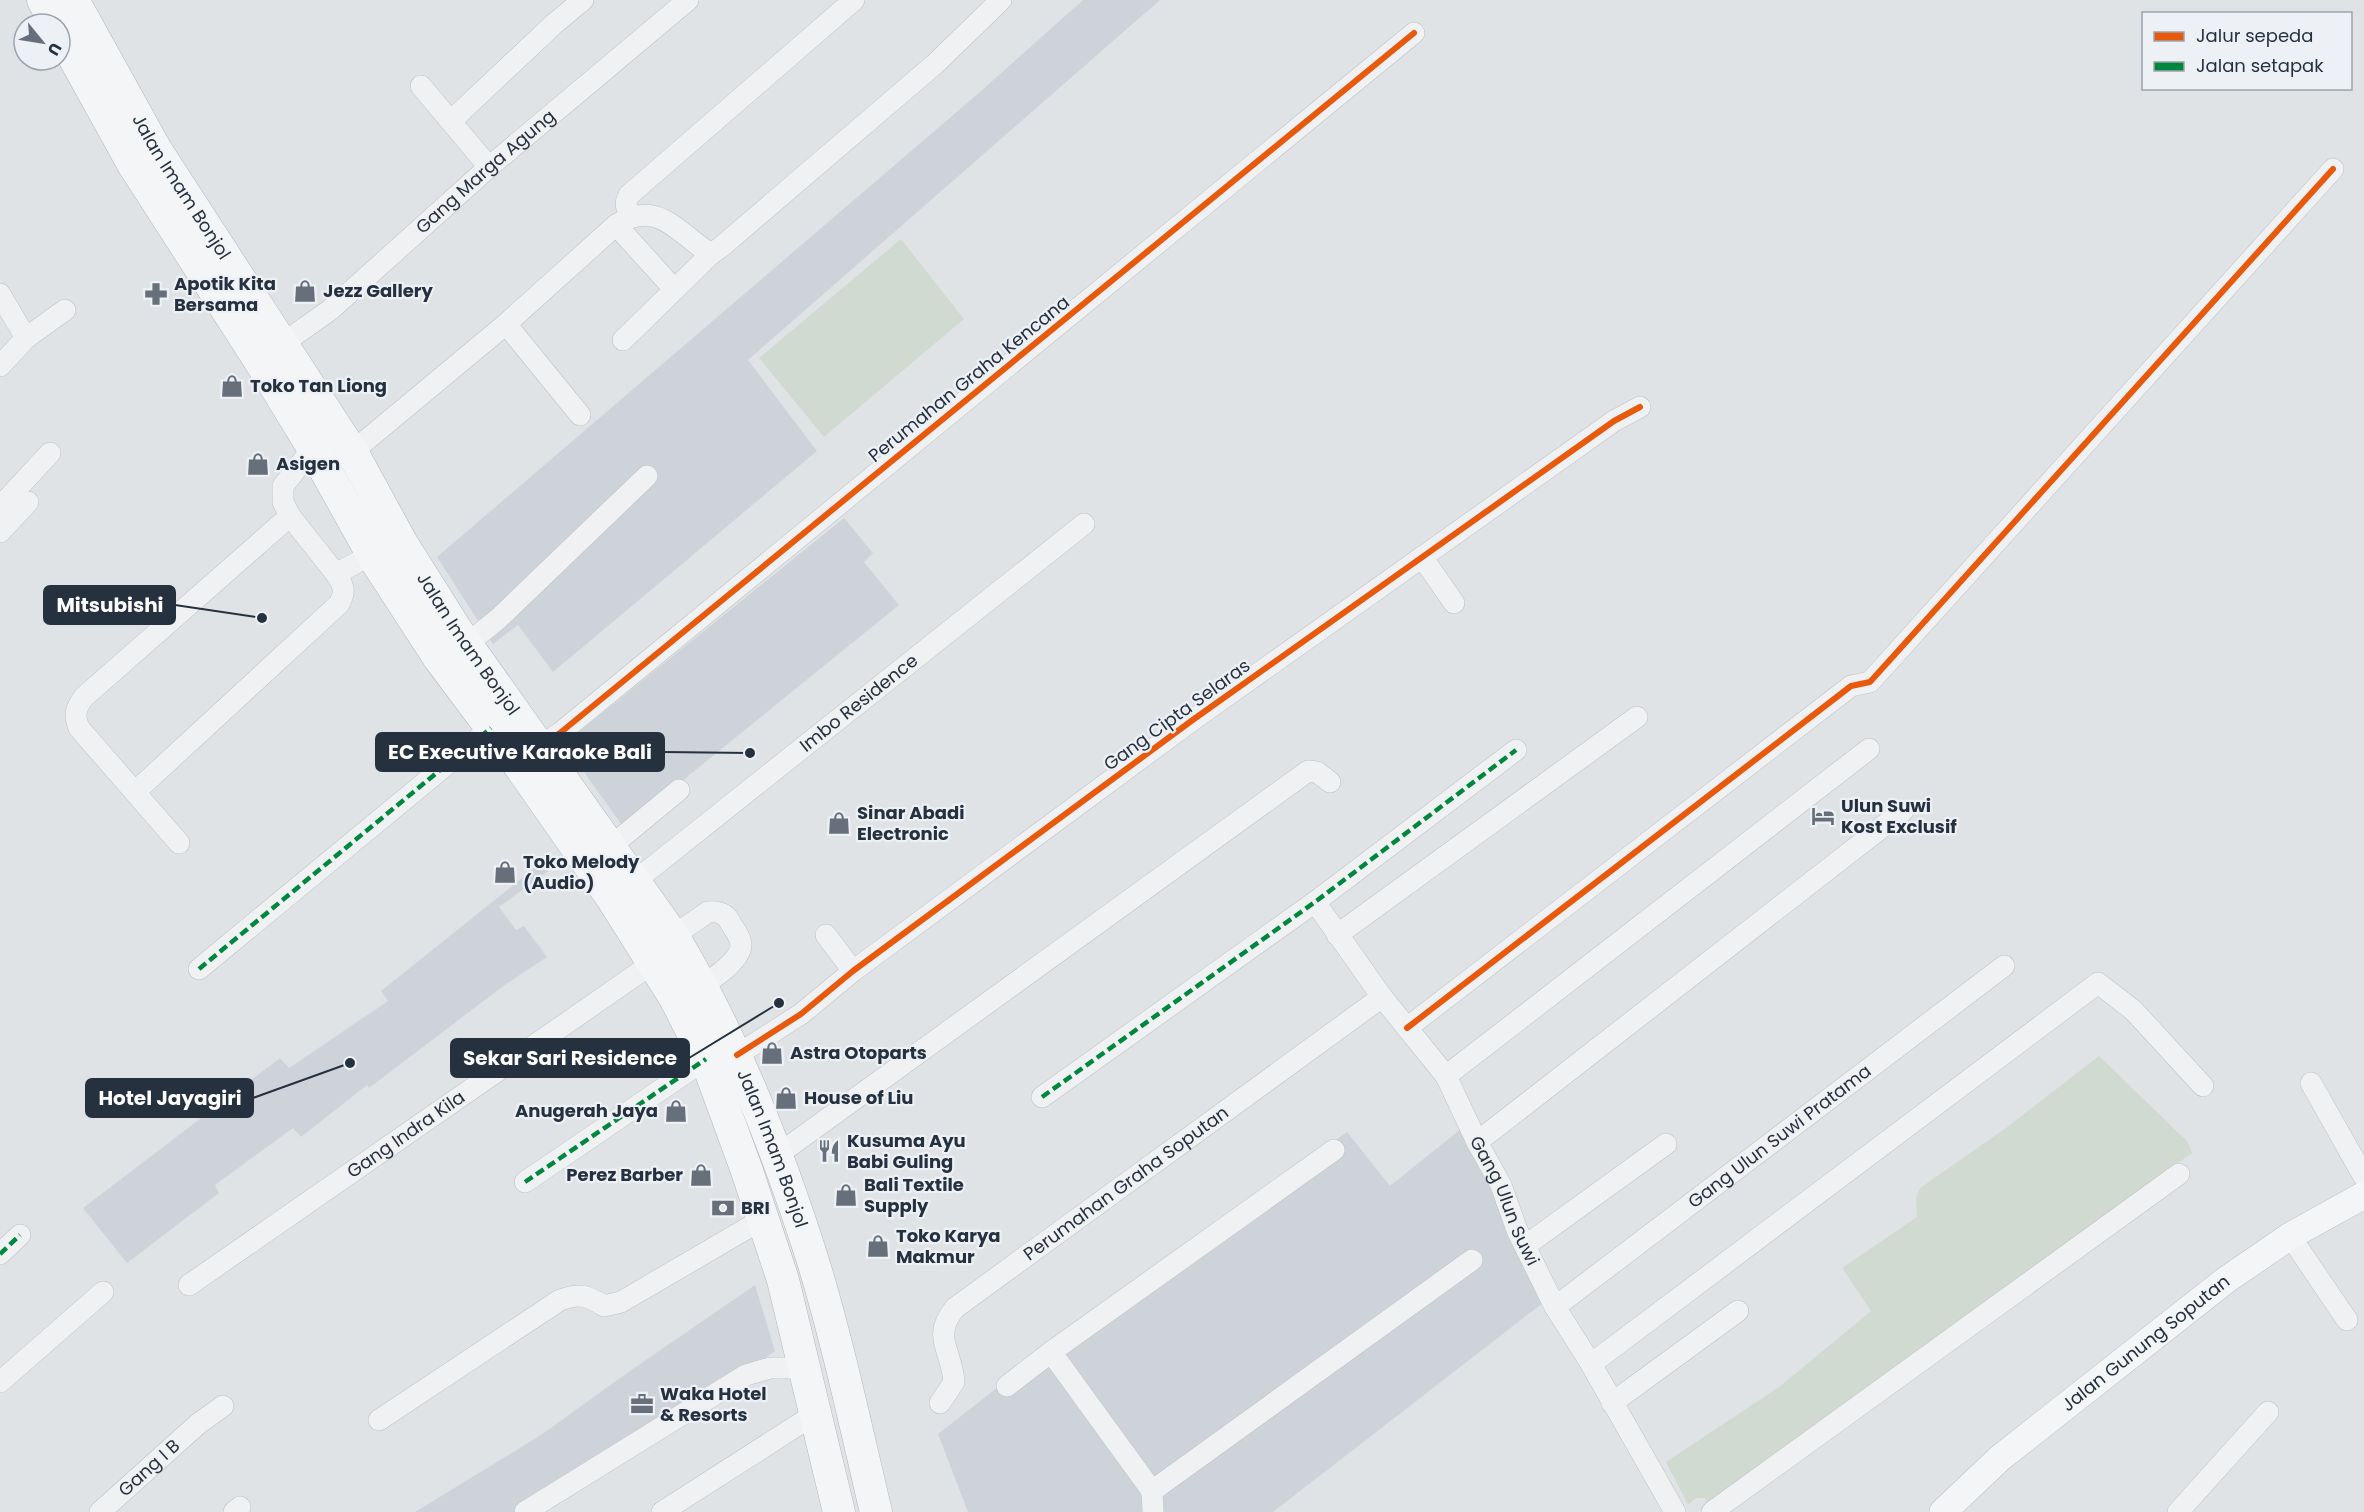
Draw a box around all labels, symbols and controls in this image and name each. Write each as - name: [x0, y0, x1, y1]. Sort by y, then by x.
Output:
- north arrow: [12, 12, 72, 72]
- legend: [2142, 12, 2352, 90]
- text: Jalur sepeda: [2196, 23, 2313, 48]
- text: U: [42, 39, 67, 60]
- text: Jalan setapak: [2196, 53, 2324, 78]
- street label: Gang Marga Agung: [410, 104, 560, 239]
- street label: Jalan Imam Bonjol: [126, 109, 237, 264]
- place label: Apotik Kita Bersama: [174, 271, 276, 317]
- shop icon: Jezz Gallery: [292, 278, 318, 304]
- place label: Jezz Gallery: [323, 278, 434, 303]
- pharmacy icon: Apotik Kita Bersama: [143, 281, 169, 307]
- street label: Perumahan Graha Kencana: [863, 290, 1075, 468]
- shop icon: Toko Tan Liong: [219, 373, 245, 399]
- place label: Toko Tan Liong: [250, 373, 387, 398]
- shop icon: Asigen: [245, 451, 271, 477]
- place label: Asigen: [276, 451, 340, 476]
- street label: Jalan Imam Bonjol: [411, 567, 526, 720]
- callout: Mitsubishi: [44, 586, 175, 624]
- text: Mitsubishi: [56, 591, 164, 619]
- street label: Imbo Residence: [794, 648, 923, 757]
- street label: Gang Cipta Selaras: [1098, 653, 1255, 776]
- callout: EC Executive Karaoke Bali: [376, 733, 664, 771]
- text: EC Executive Karaoke Bali: [388, 738, 652, 766]
- place label: Ulun Suwi Kost Exclusif: [1841, 793, 1957, 839]
- place label: Sinar Abadi Electronic: [857, 800, 965, 846]
- hotel icon: Ulun Suwi Kost Exclusif: [1810, 803, 1836, 829]
- shop icon: Sinar Abadi Electronic: [826, 810, 852, 836]
- place label: Toko Melody (Audio): [523, 849, 640, 895]
- shop icon: Toko Melody (Audio): [492, 859, 518, 885]
- callout: Sekar Sari Residence: [451, 1039, 689, 1077]
- shop icon: Astra Otoparts: [759, 1040, 785, 1066]
- place label: Astra Otoparts: [790, 1040, 927, 1065]
- text: Sekar Sari Residence: [463, 1044, 677, 1072]
- street label: Gang Ulun Suwi Pratama: [1682, 1058, 1876, 1214]
- street label: Jalan Imam Bonjol: [731, 1065, 814, 1231]
- callout: Hotel Jayagiri: [86, 1079, 253, 1117]
- text: Hotel Jayagiri: [98, 1084, 242, 1112]
- street label: Gang Indra Kila: [342, 1084, 470, 1184]
- shop icon: House of Liu: [773, 1085, 799, 1111]
- place label: House of Liu: [804, 1085, 914, 1110]
- place label: Anugerah Jaya: [515, 1098, 658, 1123]
- shop icon: Anugerah Jaya: [663, 1098, 689, 1124]
- street label: Perumahan Graha Soputan: [1018, 1100, 1233, 1266]
- place label: Kusuma Ayu Babi Guling: [847, 1128, 966, 1174]
- street label: Gang Ulun Suwi: [1464, 1131, 1546, 1270]
- restaurant icon: Kusuma Ayu Babi Guling: [816, 1138, 842, 1164]
- place label: Perez Barber: [566, 1162, 683, 1187]
- shop icon: Perez Barber: [688, 1162, 714, 1188]
- place label: Bali Textile Supply: [864, 1172, 964, 1218]
- shop icon: Bali Textile Supply: [833, 1182, 859, 1208]
- bank icon: BRI: [710, 1195, 736, 1221]
- place label: BRI: [741, 1195, 770, 1220]
- place label: Toko Karya Makmur: [896, 1223, 1001, 1269]
- shop icon: Toko Karya Makmur: [865, 1233, 891, 1259]
- street label: Jalan Gunung Soputan: [2056, 1269, 2235, 1417]
- place label: Waka Hotel & Resorts: [660, 1381, 767, 1427]
- office icon: Waka Hotel & Resorts: [629, 1391, 655, 1417]
- street label: Gang I B: [113, 1433, 185, 1502]

